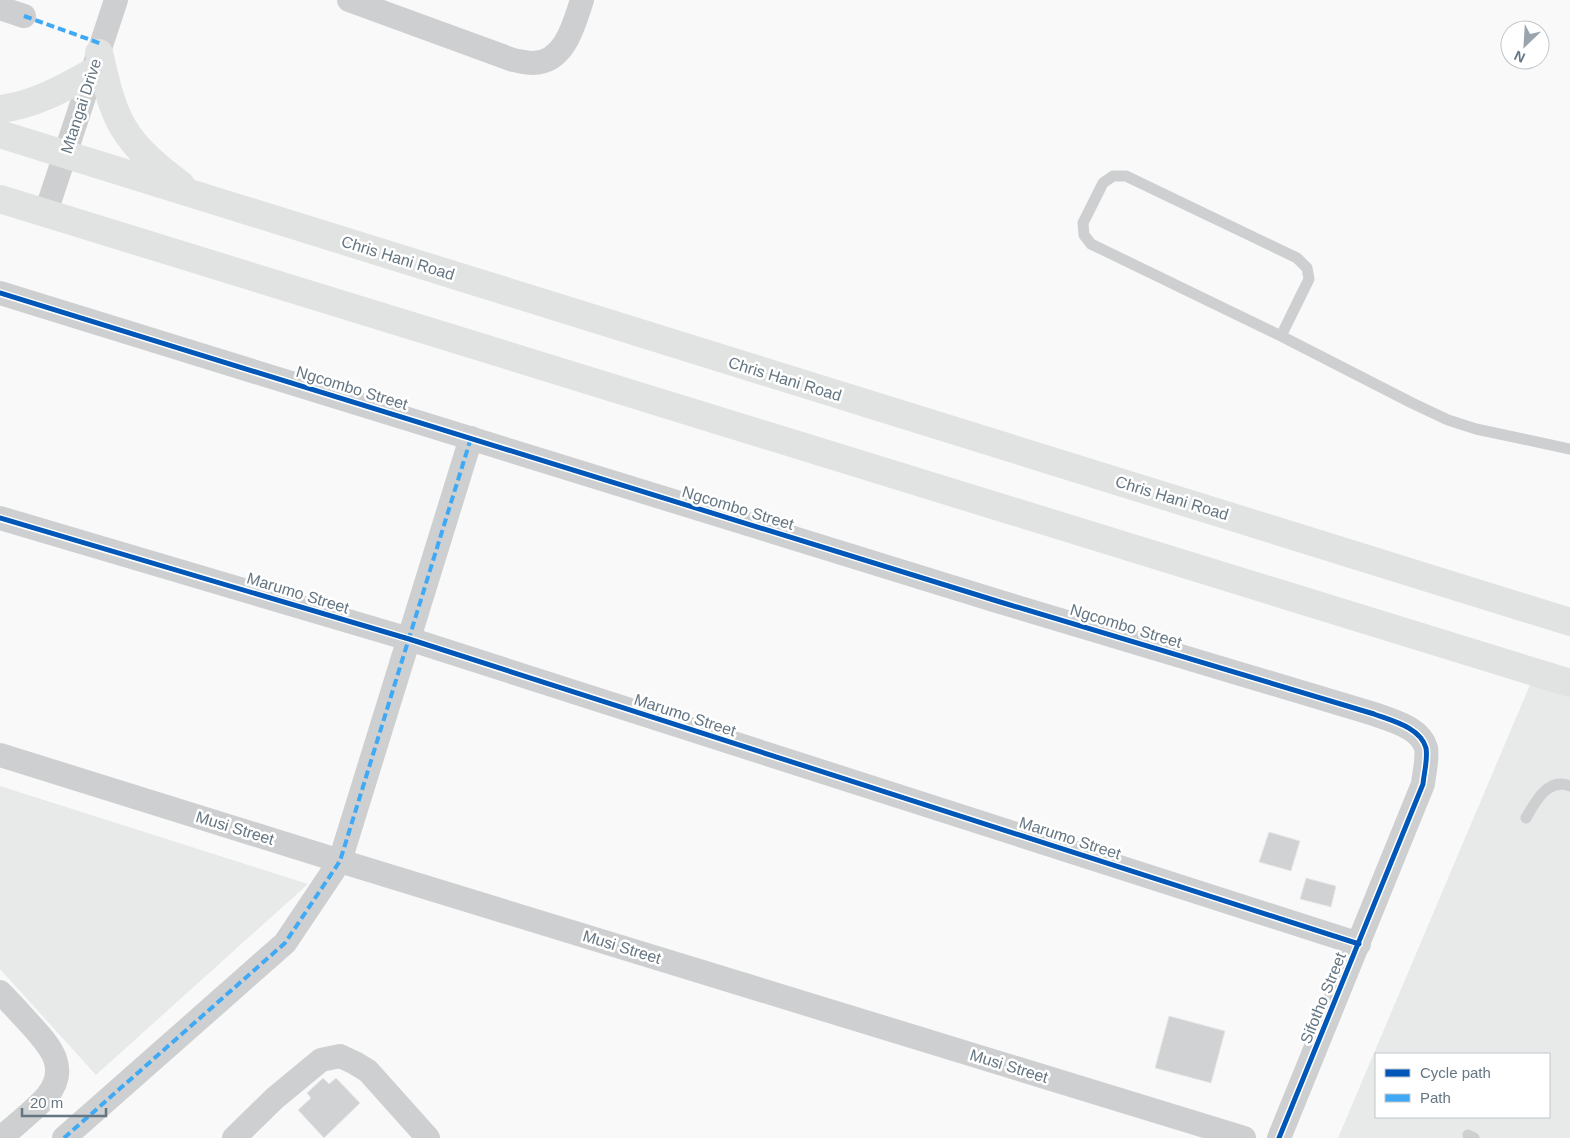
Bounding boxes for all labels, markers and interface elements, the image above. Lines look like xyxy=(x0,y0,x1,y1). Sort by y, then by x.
north arrow xyxy=(1500,20,1550,70)
text: N xyxy=(1512,47,1527,66)
street label: Mtangai Drive xyxy=(58,56,104,156)
street label: Chris Hani Road xyxy=(339,233,457,283)
street label: Chris Hani Road xyxy=(726,354,844,404)
street label: Ngcombo Street xyxy=(294,363,410,413)
street label: Chris Hani Road xyxy=(1113,473,1231,523)
street label: Ngcombo Street xyxy=(680,483,796,533)
street label: Marumo Street xyxy=(245,569,352,617)
street label: Ngcombo Street xyxy=(1068,601,1184,651)
street label: Marumo Street xyxy=(632,691,738,740)
street label: Musi Street xyxy=(194,808,277,848)
street label: Marumo Street xyxy=(1017,814,1123,863)
street label: Musi Street xyxy=(581,927,664,967)
street label: Sifotho Street xyxy=(1297,949,1349,1046)
street label: Musi Street xyxy=(968,1046,1051,1086)
legend xyxy=(1375,1053,1550,1118)
text: Cycle path xyxy=(1420,1064,1491,1081)
scale bar xyxy=(22,1086,106,1118)
text: Path xyxy=(1420,1089,1451,1106)
text: 20 m xyxy=(30,1094,63,1111)

